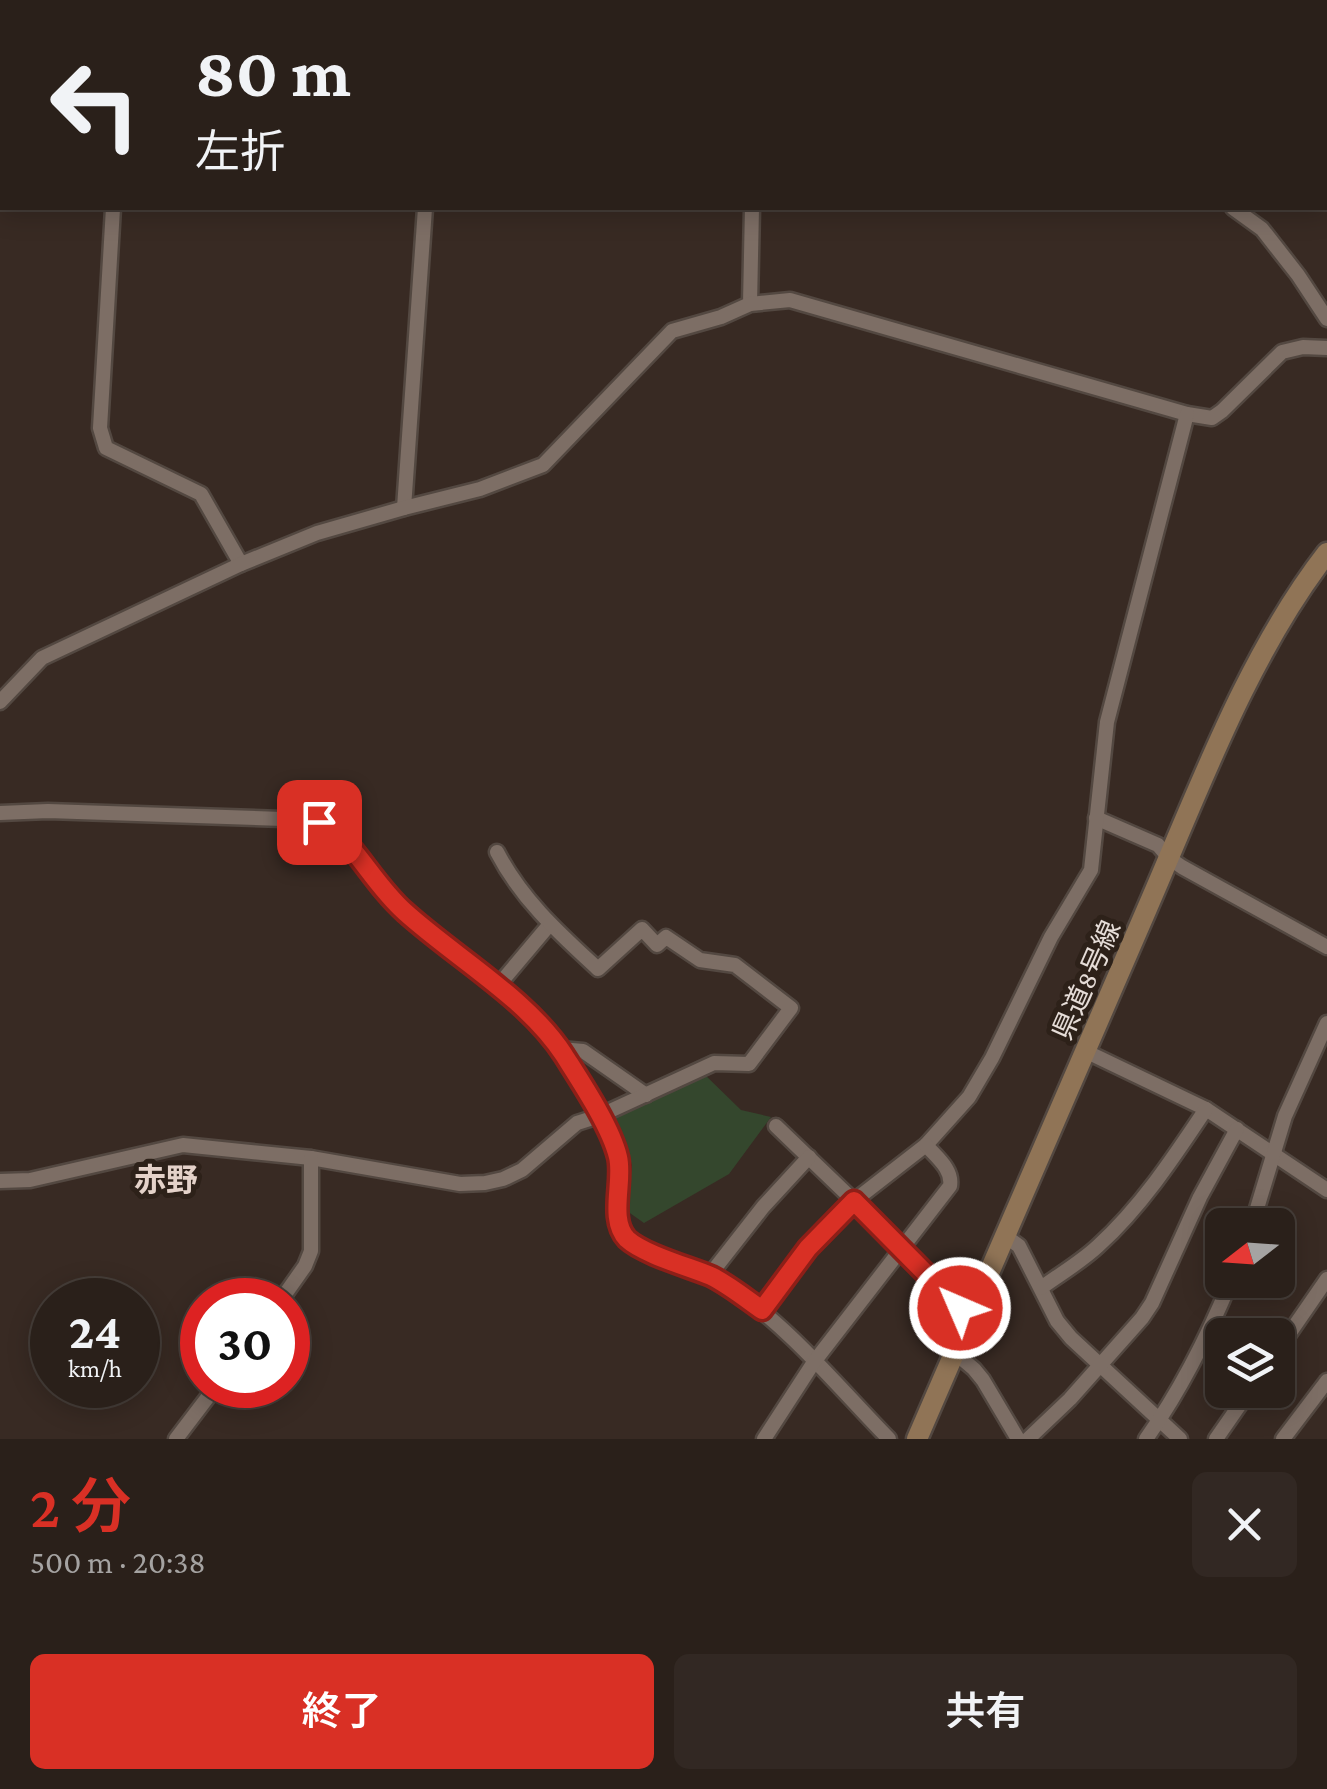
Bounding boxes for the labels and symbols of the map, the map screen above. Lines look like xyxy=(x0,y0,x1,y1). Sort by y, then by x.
pin xyxy=(277,780,362,865)
street label: 県道8号線 xyxy=(1046,916,1126,1045)
district label: 赤野 xyxy=(134,1162,198,1198)
north arrow xyxy=(1205,1208,1295,1298)
position arrow xyxy=(908,1256,1012,1360)
speed limit sign: 30 xyxy=(180,1278,310,1408)

